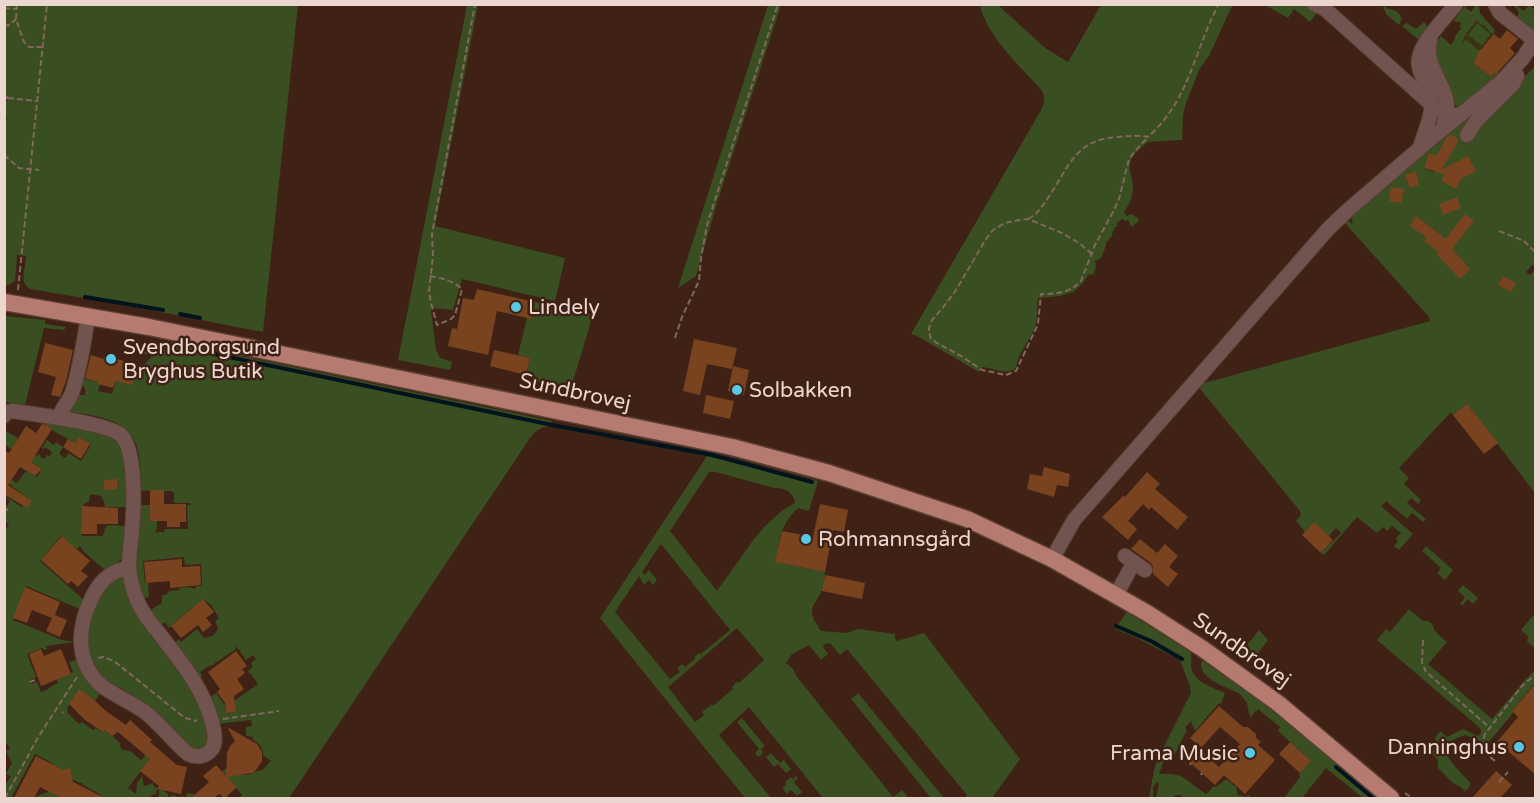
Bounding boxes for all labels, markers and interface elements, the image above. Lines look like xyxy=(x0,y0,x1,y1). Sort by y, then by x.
place label: Lindely xyxy=(528,295,600,320)
marker: Lindely xyxy=(509,300,523,314)
place label: Svendborgsund Bryghus Butik xyxy=(123,335,280,384)
marker: Svendborgsund Bryghus Butik xyxy=(104,352,118,366)
street label: Sundbrovej xyxy=(517,368,633,416)
place label: Solbakken xyxy=(749,378,852,403)
marker: Solbakken xyxy=(730,383,744,397)
place label: Rohmannsgård xyxy=(818,527,971,552)
marker: Rohmannsgård xyxy=(799,532,813,546)
street label: Sundbrovej xyxy=(1188,607,1296,693)
place label: Danninghus xyxy=(1387,735,1507,760)
marker: Danninghus xyxy=(1512,740,1526,754)
place label: Frama Music xyxy=(1110,741,1238,766)
marker: Frama Music xyxy=(1243,746,1257,760)

